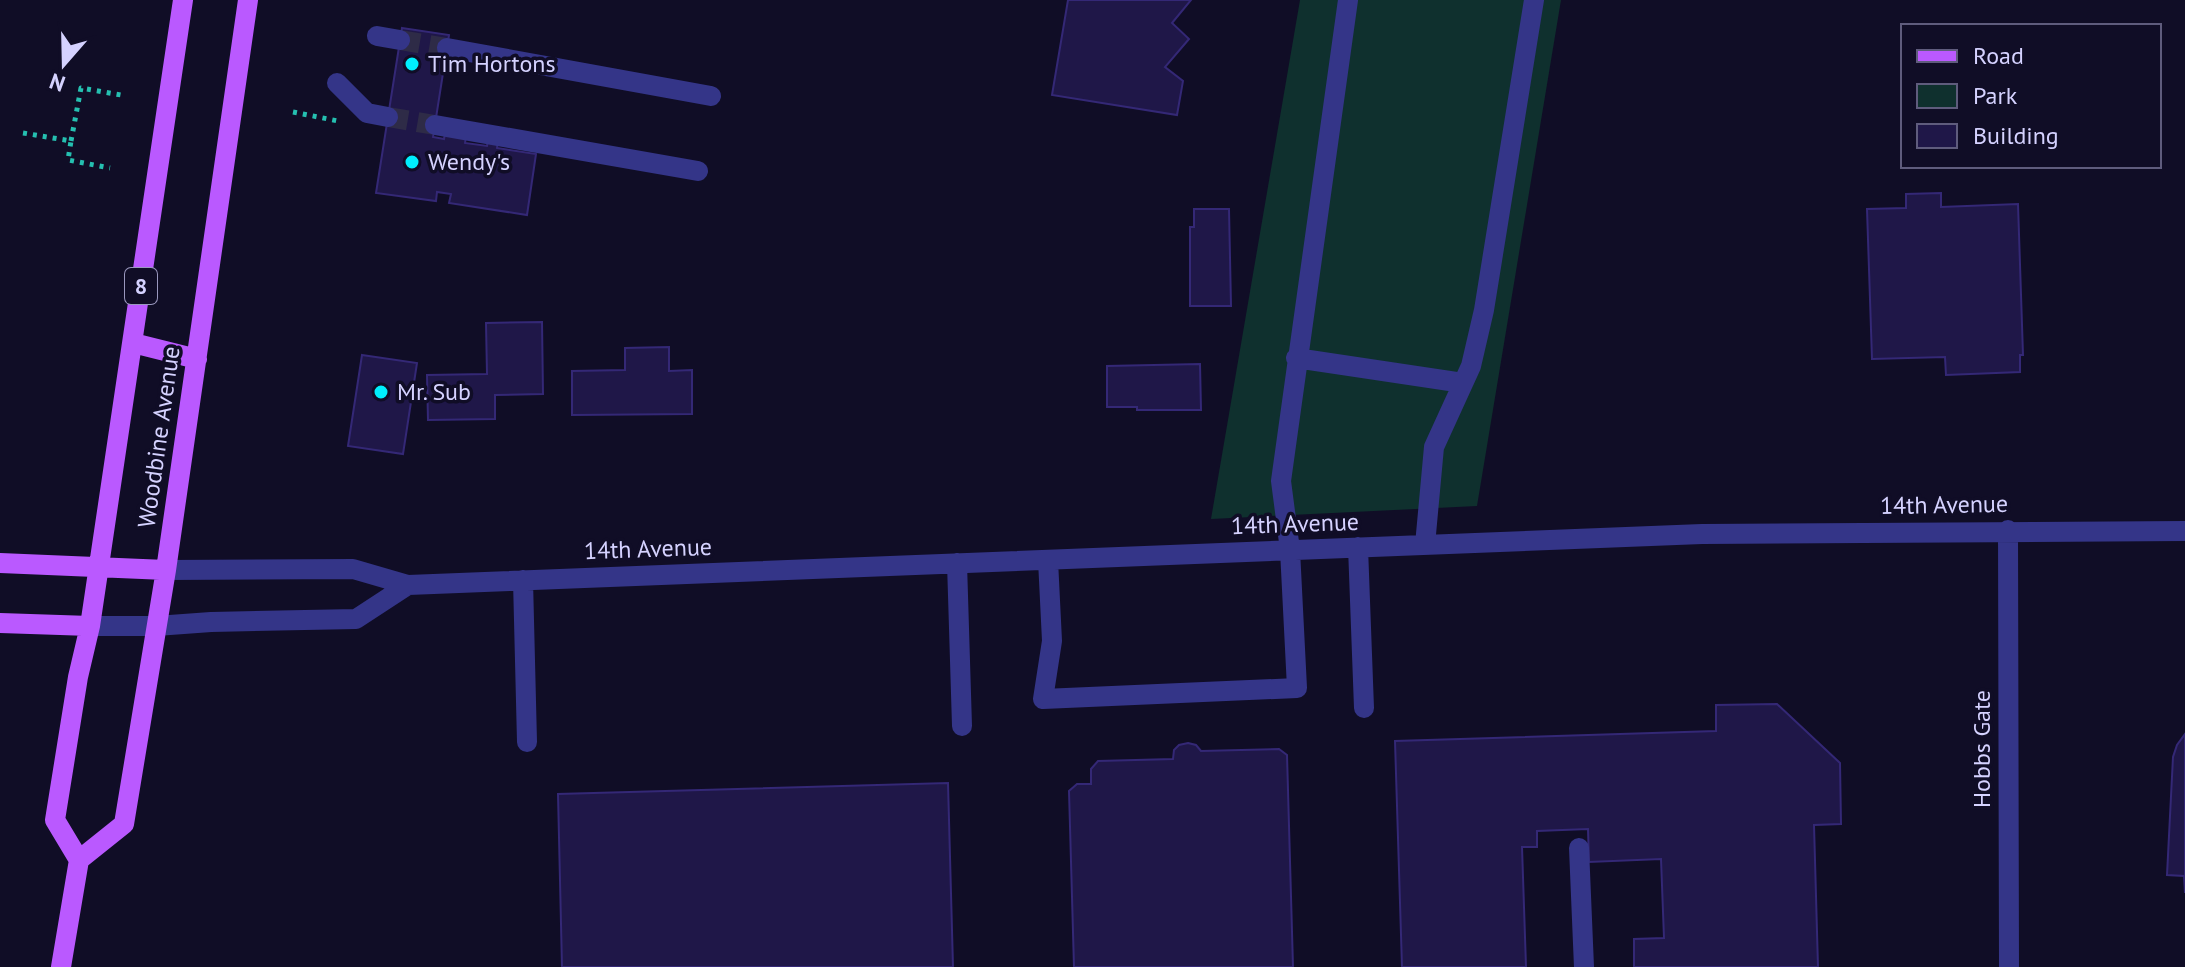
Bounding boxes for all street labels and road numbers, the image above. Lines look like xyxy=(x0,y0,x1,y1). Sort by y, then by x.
road number: 8 xyxy=(125,268,157,304)
street label: Woodbine Avenue xyxy=(130,344,187,530)
street label: 14th Avenue xyxy=(1880,488,2008,521)
street label: 14th Avenue xyxy=(1230,506,1359,541)
street label: 14th Avenue xyxy=(583,531,712,566)
street label: Hobbs Gate xyxy=(1966,690,1997,808)

